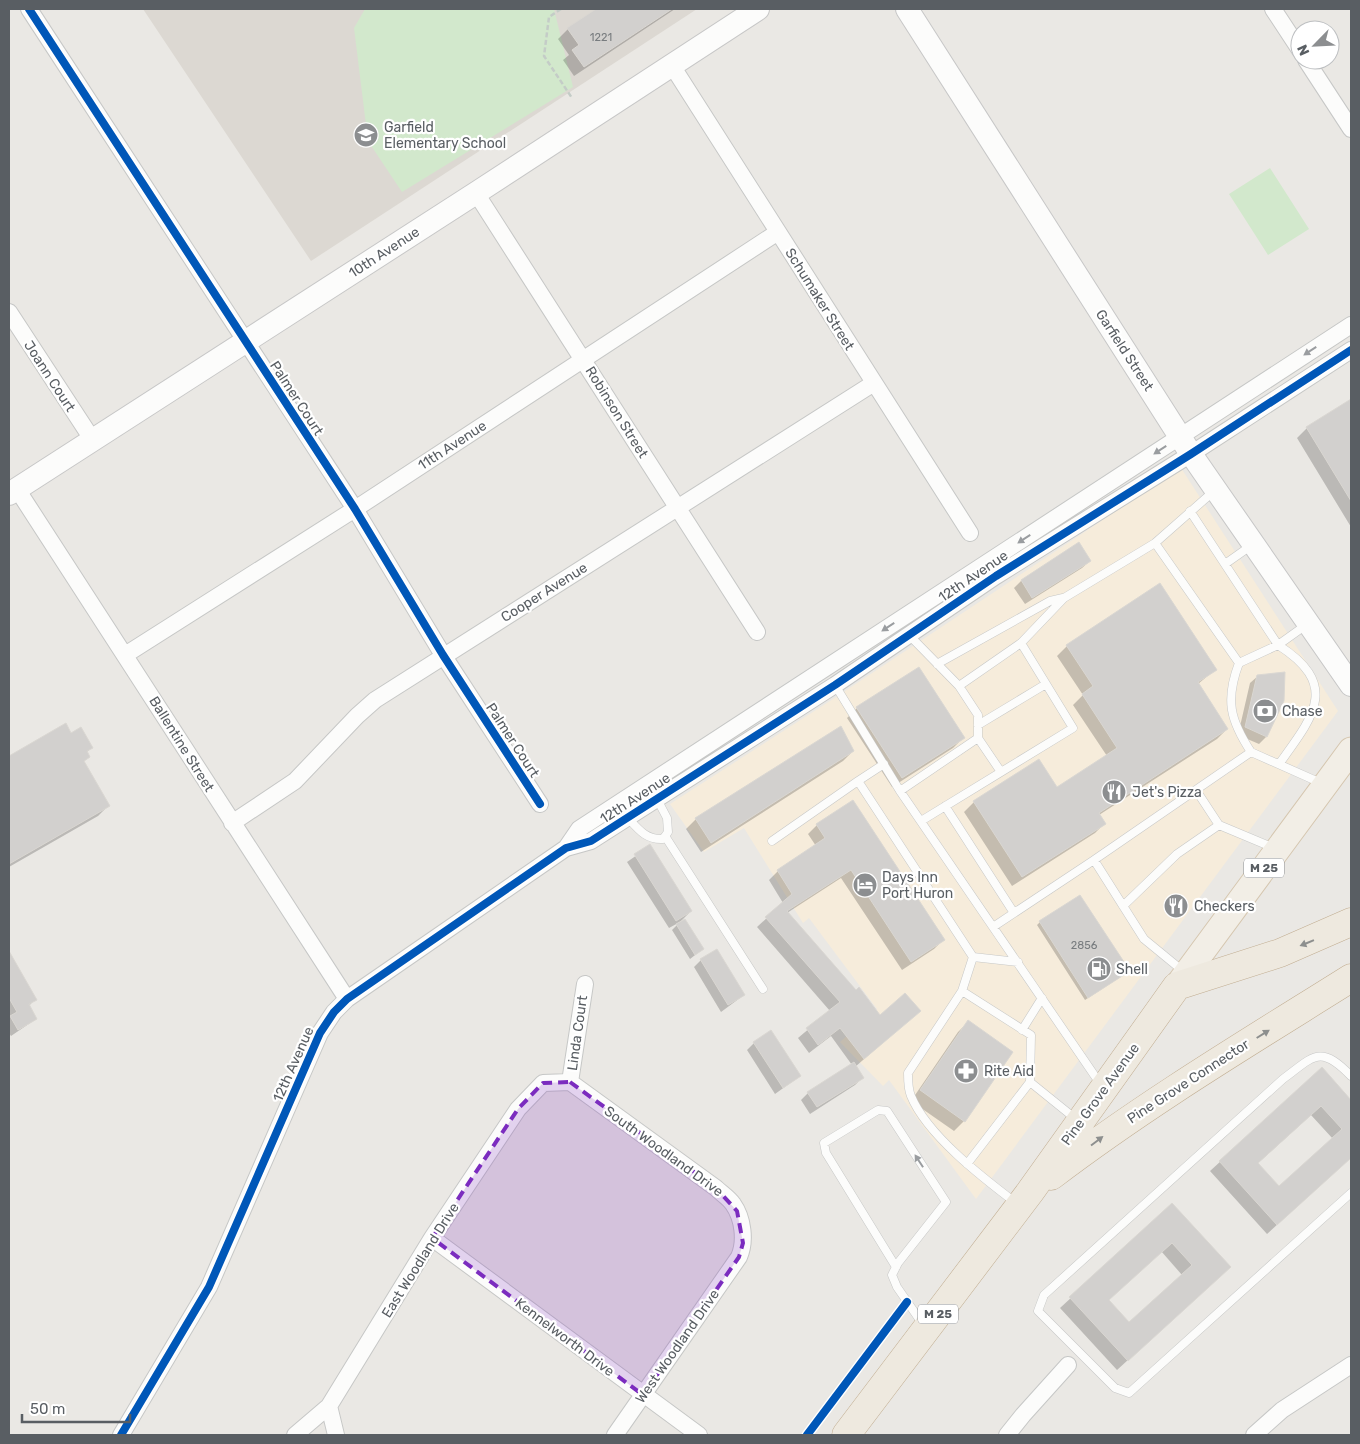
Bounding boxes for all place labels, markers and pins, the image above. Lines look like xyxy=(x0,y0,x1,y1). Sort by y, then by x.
place label: Garfield Elementary School xyxy=(384,119,506,152)
school or university icon: Garfield Elementary School xyxy=(353,122,379,148)
bank icon: Chase xyxy=(1252,698,1278,724)
place label: Chase xyxy=(1282,703,1323,720)
restaurant icon: Jet's Pizza xyxy=(1101,779,1127,805)
place label: Jet's Pizza xyxy=(1132,784,1202,801)
place label: Days Inn Port Huron xyxy=(882,869,953,902)
hotel icon: Days Inn Port Huron xyxy=(852,872,878,898)
restaurant icon: Checkers xyxy=(1163,893,1189,919)
place label: Checkers xyxy=(1194,898,1255,915)
fuel station icon: Shell xyxy=(1086,956,1112,982)
place label: Shell xyxy=(1116,961,1148,978)
pharmacy icon: Rite Aid xyxy=(953,1058,979,1084)
place label: Rite Aid xyxy=(984,1063,1034,1080)

